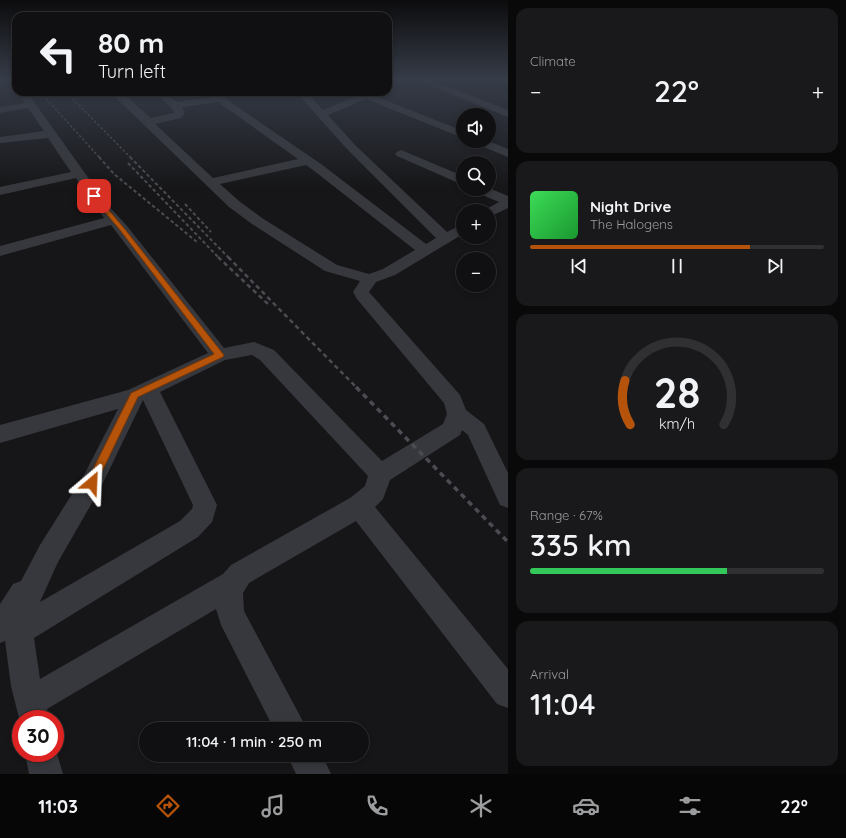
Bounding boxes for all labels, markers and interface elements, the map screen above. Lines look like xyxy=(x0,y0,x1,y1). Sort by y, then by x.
text: 80 m xyxy=(98,25,164,60)
icon: left xyxy=(32,28,84,80)
text: Climate xyxy=(530,53,576,69)
text: Turn left xyxy=(98,60,166,83)
text: 22° xyxy=(654,72,699,110)
text: − xyxy=(530,78,541,106)
text: + xyxy=(812,78,824,106)
map controls xyxy=(456,108,496,292)
button: sound xyxy=(456,108,496,148)
button: search xyxy=(456,156,496,196)
pin xyxy=(77,179,111,213)
icon: arrive xyxy=(83,185,105,207)
text: Night Drive xyxy=(590,197,671,216)
button: + xyxy=(456,204,496,244)
text: The Halogens xyxy=(590,216,673,232)
button: − xyxy=(456,252,496,292)
icon: previous xyxy=(568,255,590,277)
icon: pause xyxy=(666,255,688,277)
icon: next xyxy=(764,255,786,277)
text: 28 xyxy=(654,366,700,418)
text: km/h xyxy=(659,415,695,433)
position arrow xyxy=(71,462,113,504)
text: Range · 67% xyxy=(530,507,603,523)
text: 335 km xyxy=(530,526,632,564)
text: Arrival xyxy=(530,666,569,682)
text: 11:04 xyxy=(530,685,596,723)
speed limit sign: 30 xyxy=(12,710,64,762)
text: 11:04 · 1 min · 250 m xyxy=(186,732,322,751)
icon: directions xyxy=(154,792,182,820)
icon: music xyxy=(259,792,287,820)
icon: phone xyxy=(363,792,391,820)
icon: climate xyxy=(467,792,495,820)
icon: car xyxy=(572,792,600,820)
icon: filters xyxy=(676,792,704,820)
text: 11:03 xyxy=(38,795,78,818)
text: 22° xyxy=(780,795,808,818)

